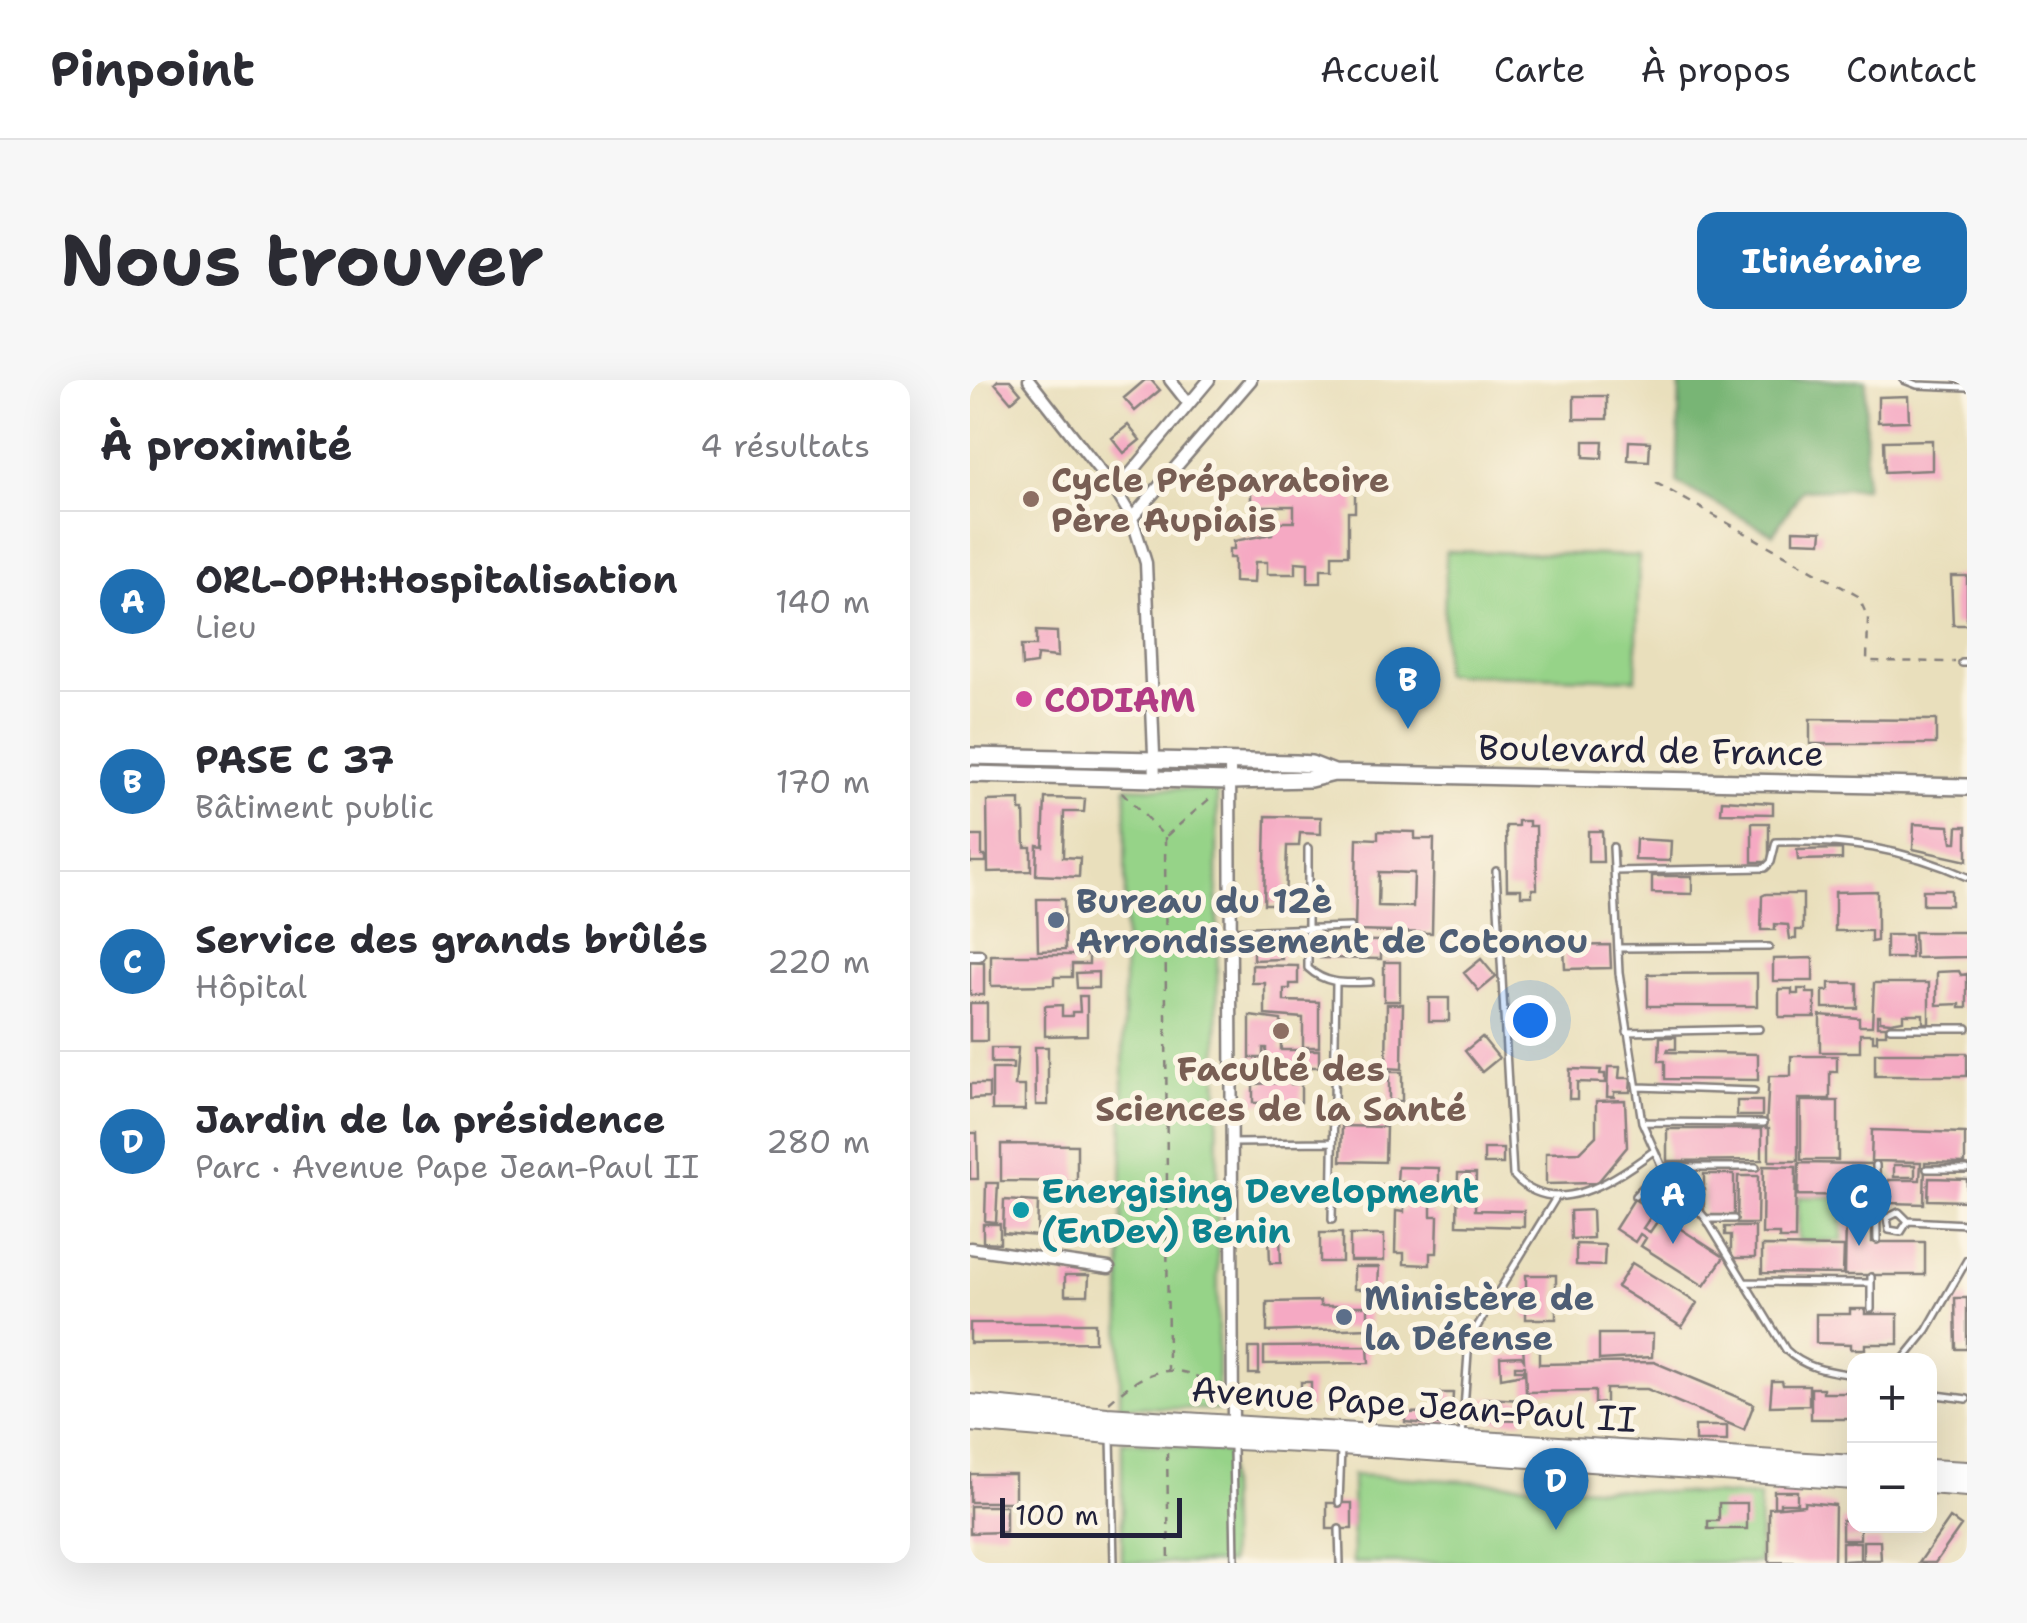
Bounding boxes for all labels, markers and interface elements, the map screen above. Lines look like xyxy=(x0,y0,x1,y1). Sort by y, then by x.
text: Pinpoint xyxy=(50,37,255,101)
text: Accueil xyxy=(1320,46,1439,93)
text: Carte xyxy=(1494,46,1586,93)
text: À propos xyxy=(1641,46,1791,93)
text: Contact xyxy=(1846,46,1977,93)
button: Itinéraire xyxy=(1697,212,1967,309)
text: Nous trouver xyxy=(60,214,544,307)
text: À proximité xyxy=(100,417,353,473)
text: 4 résultats xyxy=(700,424,870,467)
place label: Cycle Préparatoire Père Aupiais xyxy=(1051,456,1390,543)
marker: Cycle Préparatoire Père Aupiais xyxy=(1020,488,1042,510)
text: ORL-OPH:Hospitalisation xyxy=(195,554,678,605)
text: A xyxy=(120,580,145,623)
text: 140 m xyxy=(775,580,870,623)
text: Lieu xyxy=(195,605,256,648)
pin: B xyxy=(1376,646,1440,729)
place label: CODIAM xyxy=(1044,676,1196,723)
marker: CODIAM xyxy=(1013,688,1035,710)
street label: Boulevard de France xyxy=(1478,723,1824,777)
text: PASE C 37 xyxy=(195,734,394,785)
text: B xyxy=(123,760,142,803)
text: 170 m xyxy=(776,760,870,803)
text: Bâtiment public xyxy=(195,785,434,828)
place label: Bureau du 12è Arrondissement de Cotonou xyxy=(1076,877,1589,964)
marker: Bureau du 12è Arrondissement de Cotonou xyxy=(1045,909,1067,931)
text: Service des grands brûlés xyxy=(195,914,708,965)
text: C xyxy=(123,940,142,983)
text: 220 m xyxy=(767,940,870,983)
text: Hôpital xyxy=(195,965,307,1008)
your location xyxy=(1505,995,1556,1046)
marker: Faculté des Sciences de la Santé xyxy=(1270,1020,1292,1042)
place label: Faculté des Sciences de la Santé xyxy=(1095,1045,1467,1132)
text: Jardin de la présidence xyxy=(195,1094,666,1145)
text: D xyxy=(121,1120,144,1163)
text: 280 m xyxy=(766,1120,870,1163)
text: Parc · Avenue Pape Jean-Paul II xyxy=(195,1145,699,1188)
pin: A xyxy=(1640,1162,1706,1244)
pin: C xyxy=(1826,1164,1892,1246)
place label: Energising Development (EnDev) Benin xyxy=(1041,1167,1479,1254)
marker: Energising Development (EnDev) Benin xyxy=(1010,1199,1032,1221)
place label: Ministère de la Défense xyxy=(1364,1274,1595,1361)
marker: Ministère de la Défense xyxy=(1333,1306,1355,1328)
map controls xyxy=(1847,1353,1937,1533)
button: + xyxy=(1847,1353,1937,1443)
street label: Avenue Pape Jean-Paul II xyxy=(1190,1365,1638,1443)
button: − xyxy=(1847,1443,1937,1533)
pin: D xyxy=(1524,1448,1588,1530)
scale bar xyxy=(1000,1493,1182,1538)
text: 100 m xyxy=(1015,1496,1099,1534)

